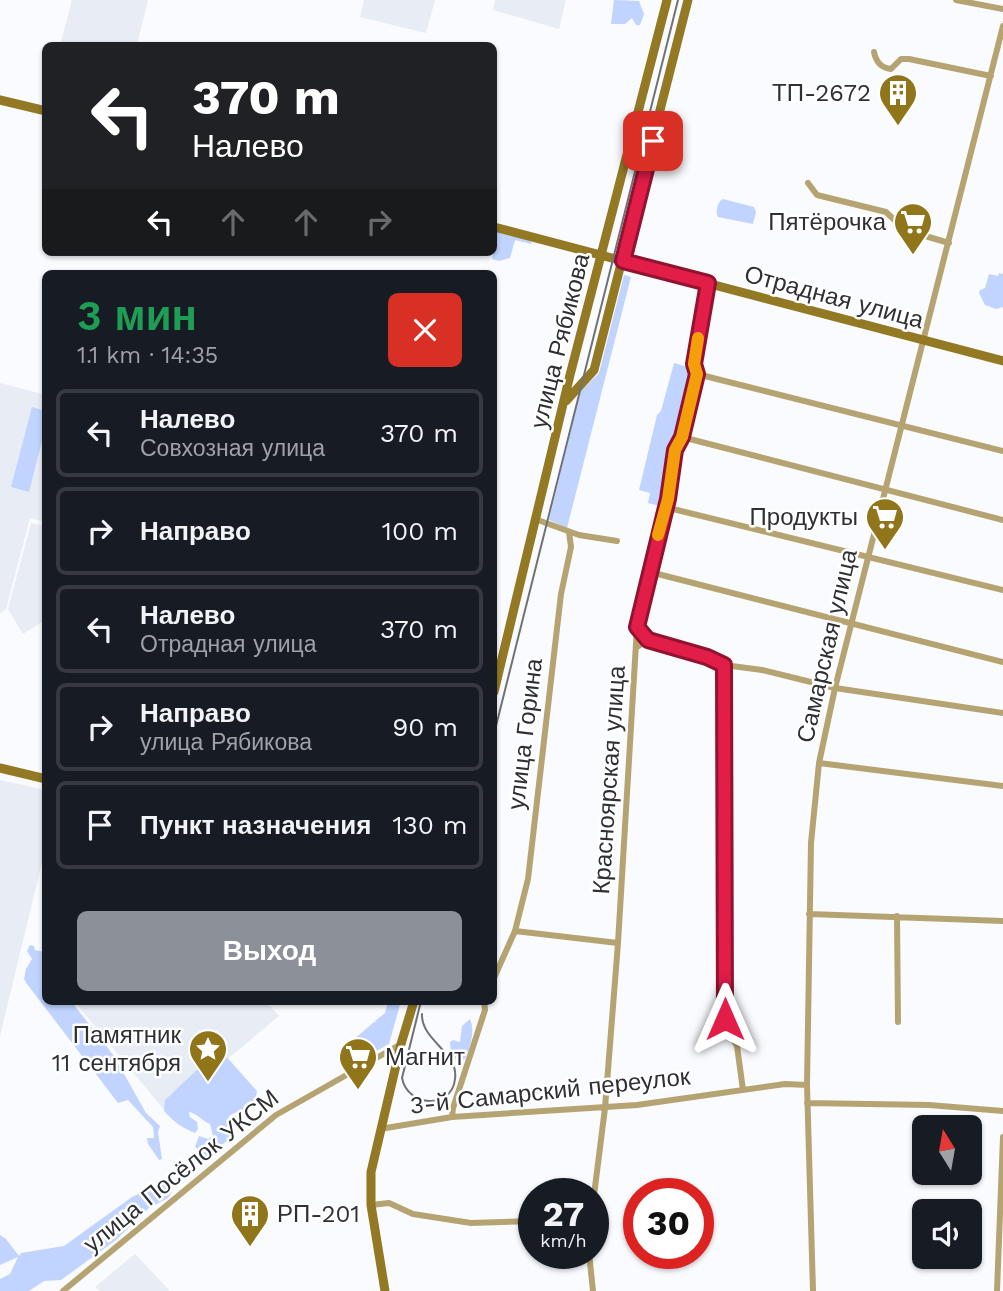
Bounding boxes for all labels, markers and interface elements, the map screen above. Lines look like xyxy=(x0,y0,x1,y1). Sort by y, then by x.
text: 370 m xyxy=(192,68,340,126)
icon: left xyxy=(77,70,168,161)
building icon: ТП-2672 xyxy=(877,72,919,127)
place label: ТП-2672 xyxy=(772,79,871,107)
pin xyxy=(623,111,683,171)
icon: arrive xyxy=(634,122,672,160)
text: Налево xyxy=(192,127,304,165)
supermarket icon: Пятёрочка xyxy=(892,201,934,256)
icon: left xyxy=(141,203,179,241)
icon: ahead xyxy=(214,203,252,241)
icon: ahead xyxy=(287,203,325,241)
icon: right xyxy=(360,203,398,241)
place label: Пятёрочка xyxy=(768,208,887,236)
street label: улица Рябикова xyxy=(525,250,595,431)
street label: Отрадная улица xyxy=(741,260,927,335)
text: 3 мин xyxy=(77,291,197,340)
button: close xyxy=(388,293,462,367)
text: 1.1 km · 14:35 xyxy=(77,342,218,369)
text: Налево xyxy=(140,404,235,434)
icon: left xyxy=(81,414,119,452)
text: 370 m xyxy=(380,418,458,448)
text: Совхозная улица xyxy=(140,435,325,462)
supermarket icon: Продукты xyxy=(864,496,906,551)
place label: Продукты xyxy=(750,503,858,531)
icon: right xyxy=(81,512,119,550)
text: Направо xyxy=(140,516,251,546)
text: 100 m xyxy=(382,516,458,546)
street label: Самарская улица xyxy=(791,546,863,745)
text: Налево xyxy=(140,600,235,630)
icon: left xyxy=(81,610,119,648)
text: 370 m xyxy=(380,614,458,644)
text: Отрадная улица xyxy=(140,631,316,658)
street label: улица Горина xyxy=(502,656,548,811)
street label: Красноярская улица xyxy=(587,664,631,895)
text: Направо xyxy=(140,698,251,728)
icon: right xyxy=(81,708,119,746)
text: 90 m xyxy=(392,712,458,742)
text: улица Рябикова xyxy=(140,729,312,756)
icon: arrive xyxy=(81,806,119,844)
text: Пункт назначения xyxy=(140,810,371,840)
text: 130 m xyxy=(392,810,468,840)
button: Выход xyxy=(77,911,462,991)
position arrow xyxy=(688,982,762,1056)
place label: Памятник 11 сентября xyxy=(52,1021,181,1077)
place icon: Памятник 11 сентября xyxy=(187,1028,229,1083)
supermarket icon: Магнит xyxy=(337,1036,379,1091)
place label: Магнит xyxy=(385,1043,465,1071)
street label: 3-й Самарский переулок xyxy=(408,1062,692,1120)
street label: улица Посёлок УКСМ xyxy=(78,1084,284,1258)
north arrow xyxy=(912,1115,982,1185)
map controls xyxy=(912,1115,982,1269)
speed limit sign: 30 xyxy=(623,1178,714,1269)
building icon: РП-201 xyxy=(229,1193,271,1248)
text: 27 xyxy=(543,1193,584,1235)
button: sound xyxy=(912,1199,982,1269)
place label: РП-201 xyxy=(277,1200,360,1228)
text: km/h xyxy=(540,1230,587,1251)

